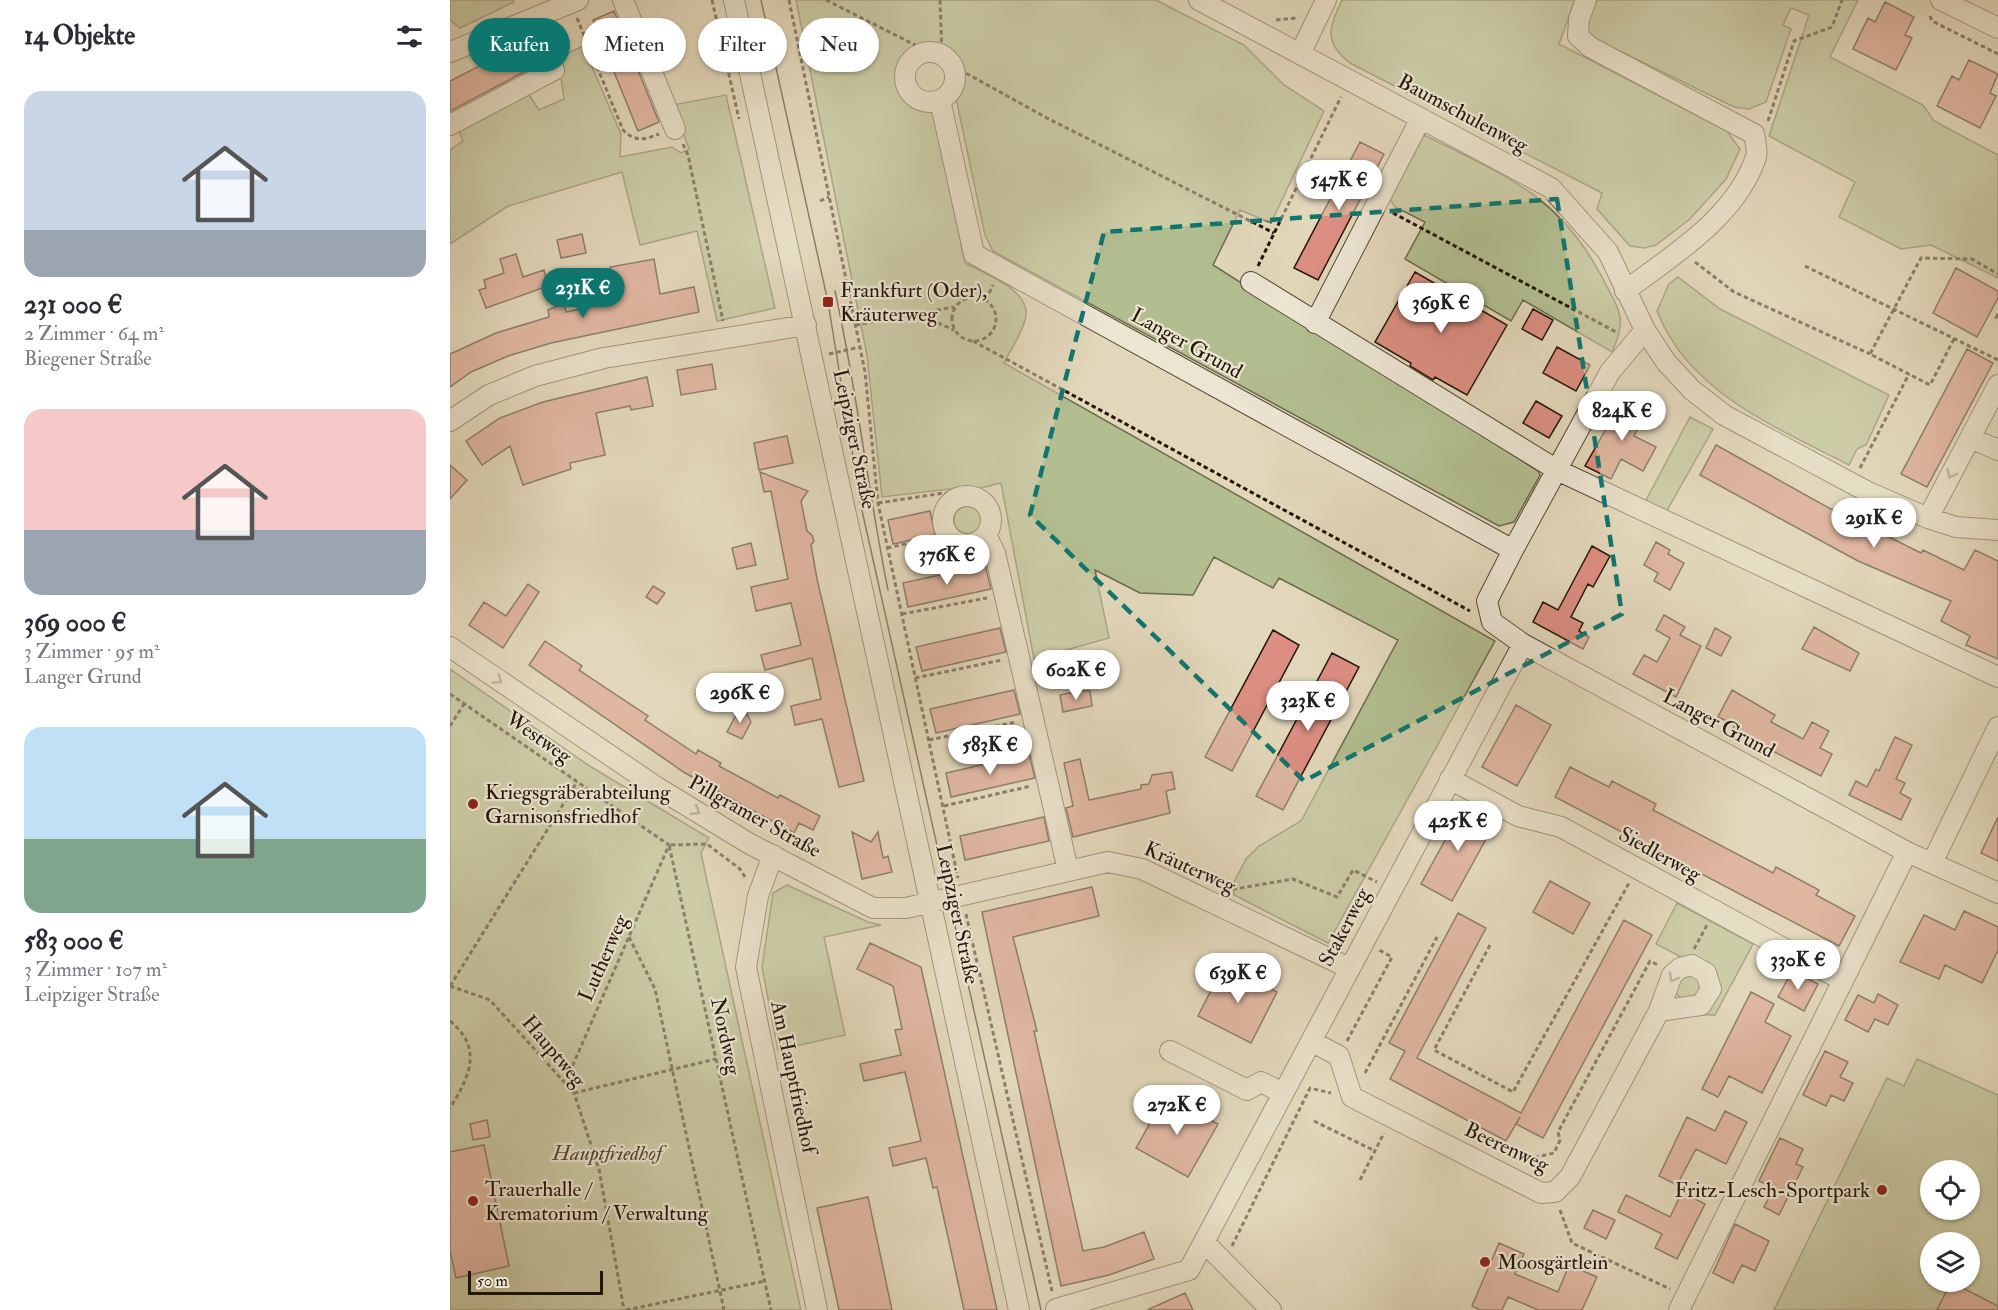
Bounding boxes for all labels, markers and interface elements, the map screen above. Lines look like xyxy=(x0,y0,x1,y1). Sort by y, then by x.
chip: Kaufen xyxy=(468,18,570,72)
chip: Mieten xyxy=(582,18,686,72)
chip: Filter xyxy=(698,18,787,72)
chip: Neu xyxy=(799,18,879,72)
text: 14 Objekte xyxy=(24,20,135,52)
icon: filters xyxy=(393,20,426,53)
street label: Baumschulenweg xyxy=(1393,68,1533,159)
icon: home xyxy=(171,130,279,238)
pin: 547K € xyxy=(1290,160,1388,211)
text: 547K € xyxy=(1310,167,1368,192)
pin: 231K € xyxy=(534,268,632,319)
text: 231K € xyxy=(556,275,610,300)
place label: Frankfurt (Oder), Kräuterweg xyxy=(840,277,987,328)
pin: 369K € xyxy=(1392,283,1490,334)
text: 231 000 € xyxy=(24,289,123,321)
text: 369K € xyxy=(1412,290,1470,315)
marker: Frankfurt (Oder), Kräuterweg xyxy=(821,295,835,309)
street label: Langer Grund xyxy=(1126,302,1248,385)
text: 2 Zimmer · 64 m² xyxy=(24,321,164,346)
text: Biegener Straße xyxy=(24,346,152,371)
street label: Leipziger Straße xyxy=(827,367,883,512)
pin: 824K € xyxy=(1573,391,1671,442)
text: 824K € xyxy=(1592,398,1652,423)
icon: home xyxy=(171,448,279,556)
one-way arrow xyxy=(1947,468,1958,478)
pin: 291K € xyxy=(1825,498,1923,549)
text: 291K € xyxy=(1845,505,1903,530)
pin: 376K € xyxy=(898,535,996,586)
text: 376K € xyxy=(919,542,975,567)
text: 369 000 € xyxy=(24,607,127,639)
text: 3 Zimmer · 95 m² xyxy=(24,639,160,664)
pin: 602K € xyxy=(1027,650,1125,701)
text: 602K € xyxy=(1046,657,1106,682)
text: Langer Grund xyxy=(24,664,142,689)
one-way arrow xyxy=(491,673,502,684)
pin: 296K € xyxy=(691,673,789,724)
text: 296K € xyxy=(710,680,770,705)
pin: 323K € xyxy=(1259,681,1357,732)
street label: Langer Grund xyxy=(1658,683,1780,765)
text: 323K € xyxy=(1280,688,1336,713)
street label: Westweg xyxy=(500,705,577,770)
pin: 583K € xyxy=(941,725,1039,776)
text: 583K € xyxy=(962,732,1018,757)
icon: home xyxy=(171,766,279,874)
street label: Pillgramer Straße xyxy=(684,769,826,864)
place label: Kriegsgräberabteilung Garnisonsfriedhof xyxy=(485,779,671,830)
marker: Kriegsgräberabteilung Garnisonsfriedhof xyxy=(466,797,480,811)
pin: 425K € xyxy=(1409,801,1507,852)
one-way arrow xyxy=(690,803,700,815)
text: 425K € xyxy=(1428,808,1488,833)
street label: Siedlerweg xyxy=(1614,821,1706,888)
street label: Kräuterweg xyxy=(1140,835,1240,900)
street label: Leipziger Straße xyxy=(930,842,986,987)
street label: Stakerweg xyxy=(1312,883,1377,971)
street label: Lutherweg xyxy=(572,910,635,1006)
text: 583 000 € xyxy=(24,925,124,957)
pin: 330K € xyxy=(1749,940,1847,991)
text: 330K € xyxy=(1770,947,1826,972)
pin: 639K € xyxy=(1189,953,1287,1004)
text: 3 Zimmer · 107 m² xyxy=(24,957,167,982)
text: 639K € xyxy=(1209,960,1267,985)
one-way arrow xyxy=(1669,972,1680,982)
text: Leipziger Straße xyxy=(24,982,160,1007)
street label: Nordweg xyxy=(704,995,747,1078)
street label: Am Hauptfriedhof xyxy=(764,997,824,1159)
street label: Hauptweg xyxy=(516,1010,592,1093)
pin: 272K € xyxy=(1128,1085,1226,1136)
text: 272K € xyxy=(1147,1092,1207,1117)
street label: Beerenweg xyxy=(1460,1116,1554,1179)
park label: Hauptfriedhof xyxy=(551,1140,667,1167)
map controls xyxy=(1920,1160,1980,1292)
button: locate xyxy=(1920,1160,1980,1220)
place label: Trauerhalle / Krematorium / Verwaltung xyxy=(485,1176,709,1227)
place label: Fritz-Lesch-Sportpark xyxy=(1675,1177,1870,1204)
marker: Fritz-Lesch-Sportpark xyxy=(1875,1183,1889,1197)
marker: Trauerhalle / Krematorium / Verwaltung xyxy=(466,1194,480,1208)
button: layers xyxy=(1920,1232,1980,1292)
place label: Moosgärtlein xyxy=(1497,1249,1609,1276)
marker: Moosgärtlein xyxy=(1478,1255,1492,1269)
scale bar xyxy=(468,1268,603,1296)
text: 50 m xyxy=(477,1271,508,1291)

